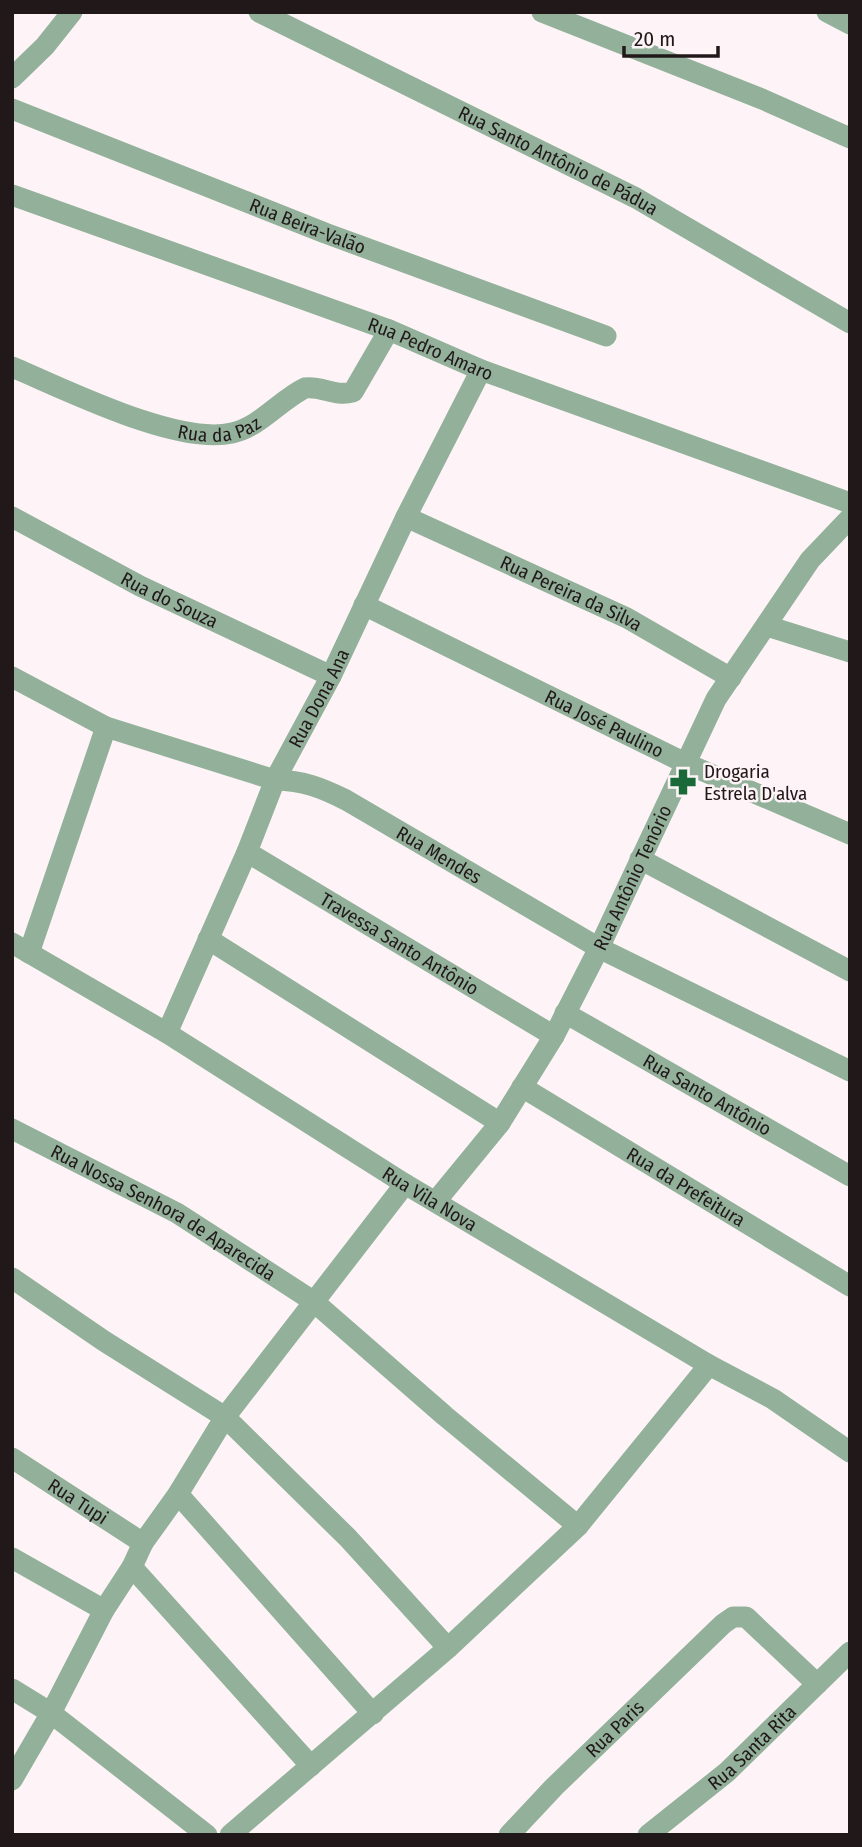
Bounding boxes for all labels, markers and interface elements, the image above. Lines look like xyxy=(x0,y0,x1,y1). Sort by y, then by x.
scale bar xyxy=(624,14,718,58)
text: 20 m xyxy=(634,26,675,52)
street label: Rua Santo Antônio de Pádua xyxy=(454,101,662,220)
street label: Rua Beira-Valão xyxy=(246,193,369,259)
street label: Rua Pedro Amaro xyxy=(365,312,496,385)
street label: Rua da Paz xyxy=(176,411,265,447)
street label: Rua Pereira da Silva xyxy=(497,551,646,636)
street label: Rua do Souza xyxy=(117,567,222,633)
street label: Rua Dona Ana xyxy=(284,645,354,752)
street label: Rua José Paulino xyxy=(541,685,667,763)
place label: Drogaria Estrela D'alva xyxy=(704,760,807,805)
pharmacy icon: Drogaria Estrela D'alva xyxy=(668,767,698,797)
street label: Rua Antônio Tenório xyxy=(589,801,677,954)
street label: Rua Mendes xyxy=(392,821,486,889)
street label: Travessa Santo Antônio xyxy=(316,888,483,1000)
street label: Rua Santo Antônio xyxy=(639,1049,775,1141)
street label: Rua Nossa Senhora de Aparecida xyxy=(47,1140,280,1286)
street label: Rua da Prefeitura xyxy=(622,1142,749,1232)
street label: Rua Vila Nova xyxy=(378,1162,481,1236)
street label: Rua Tupi xyxy=(44,1474,112,1529)
street label: Rua Paris xyxy=(581,1696,649,1762)
street label: Rua Santa Rita xyxy=(703,1700,801,1795)

